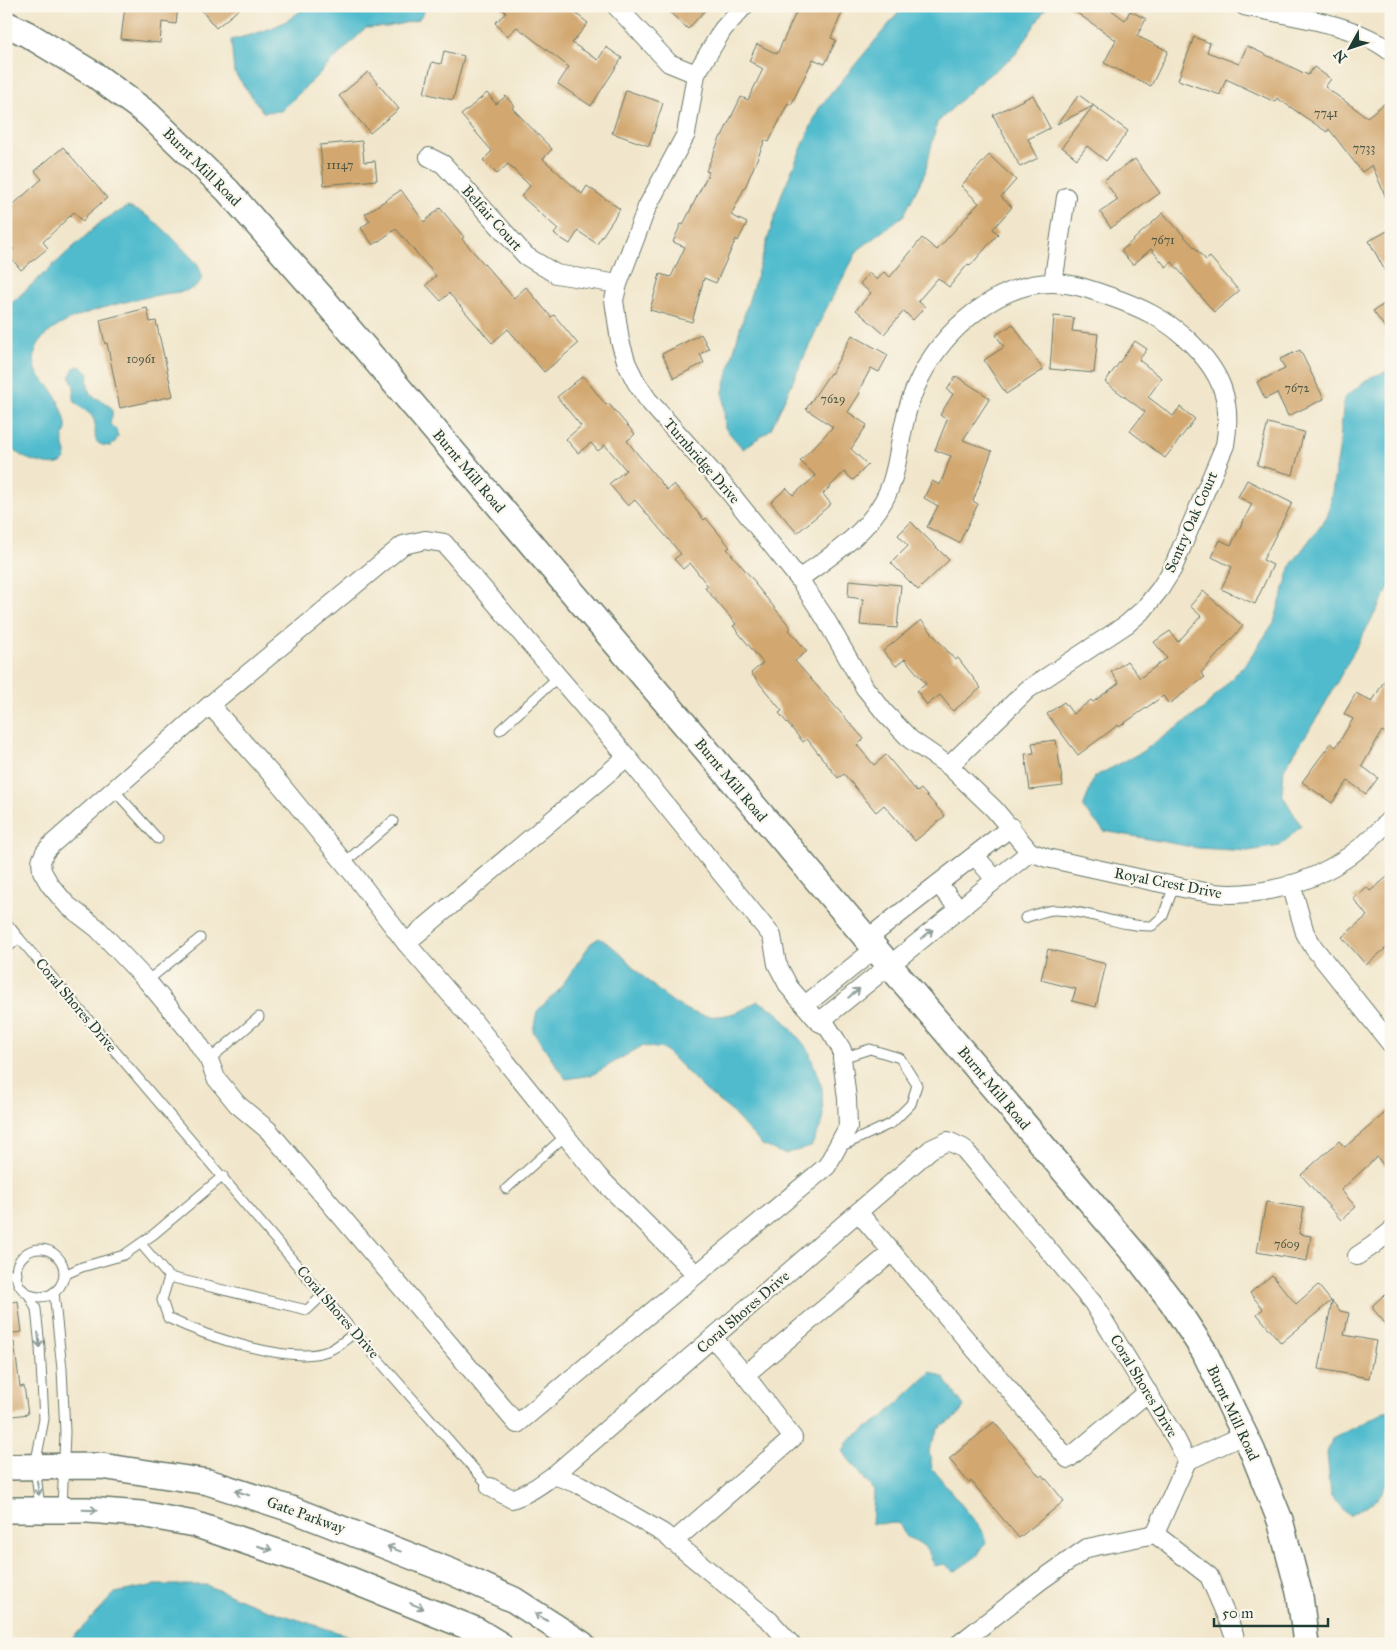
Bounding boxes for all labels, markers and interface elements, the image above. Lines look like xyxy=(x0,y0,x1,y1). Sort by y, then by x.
north arrow xyxy=(1324,22,1374,72)
text: N xyxy=(1330,46,1351,66)
house number: 7741 xyxy=(1314,106,1338,120)
street label: Burnt Mill Road xyxy=(159,124,245,210)
house number: 7733 xyxy=(1353,141,1375,155)
house number: 11147 xyxy=(327,158,353,172)
street label: Belfair Court xyxy=(458,182,526,255)
house number: 7671 xyxy=(1151,233,1175,247)
house number: 10961 xyxy=(127,352,156,366)
house number: 7672 xyxy=(1285,381,1309,395)
house number: 7629 xyxy=(821,392,845,406)
street label: Turnbridge Drive xyxy=(660,415,744,507)
street label: Burnt Mill Road xyxy=(429,426,509,517)
street label: Sentry Oak Court xyxy=(1161,468,1222,575)
street label: Burnt Mill Road xyxy=(691,735,771,826)
street label: Royal Crest Drive xyxy=(1113,864,1223,902)
one-way arrow xyxy=(921,929,934,940)
street label: Coral Shores Drive xyxy=(32,954,120,1056)
one-way arrow xyxy=(847,988,860,999)
street label: Burnt Mill Road xyxy=(954,1043,1034,1134)
house number: 7609 xyxy=(1274,1237,1300,1251)
street label: Coral Shores Drive xyxy=(293,1262,383,1362)
street label: Coral Shores Drive xyxy=(693,1267,793,1357)
one-way arrow xyxy=(34,1331,44,1347)
street label: Coral Shores Drive xyxy=(1106,1331,1182,1441)
street label: Burnt Mill Road xyxy=(1203,1363,1263,1464)
one-way arrow xyxy=(33,1480,43,1496)
one-way arrow xyxy=(234,1488,250,1497)
street label: Gate Parkway xyxy=(264,1492,349,1538)
one-way arrow xyxy=(82,1506,98,1515)
one-way arrow xyxy=(387,1543,402,1553)
one-way arrow xyxy=(257,1544,272,1553)
scale bar xyxy=(1214,1595,1328,1627)
one-way arrow xyxy=(409,1602,424,1611)
text: 50 m xyxy=(1222,1604,1254,1622)
one-way arrow xyxy=(535,1612,549,1622)

